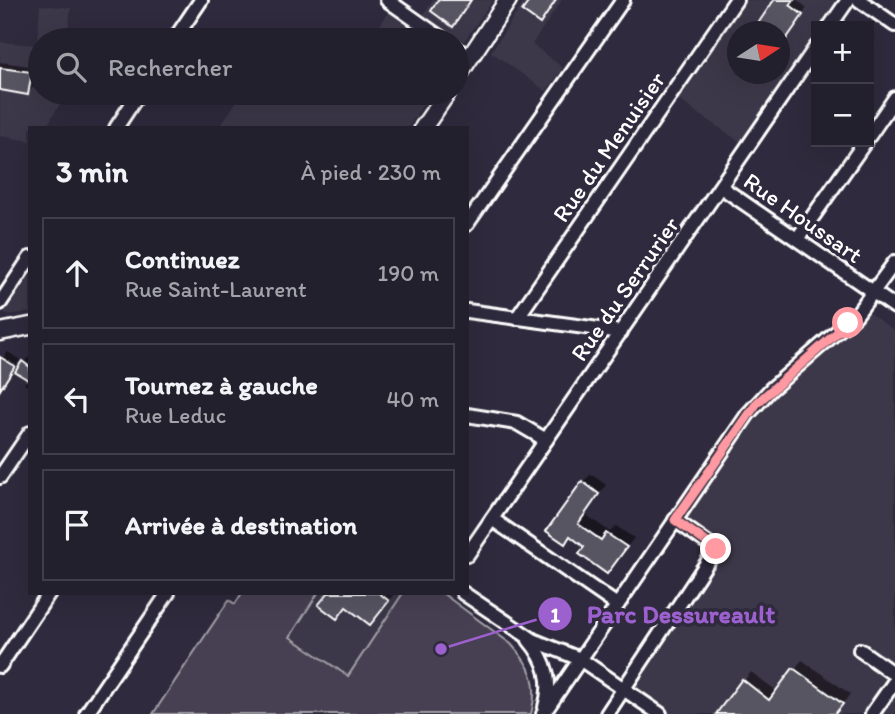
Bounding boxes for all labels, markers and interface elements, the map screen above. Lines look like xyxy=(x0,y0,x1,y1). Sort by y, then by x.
north arrow xyxy=(727,21,790,84)
map controls xyxy=(811,21,874,147)
button: + xyxy=(811,21,874,84)
search box xyxy=(28,28,469,105)
icon: search xyxy=(52,48,90,86)
text: Rechercher xyxy=(108,51,232,83)
street label: Rue du Menuisier xyxy=(546,66,671,227)
button: − xyxy=(811,84,874,147)
text: 3 min xyxy=(56,153,128,190)
text: À pied · 230 m xyxy=(301,158,441,186)
street label: Rue Houssart xyxy=(738,166,868,269)
street label: Rue du Serrurier xyxy=(564,211,685,366)
text: Continuez xyxy=(125,243,240,275)
icon: ahead xyxy=(58,254,96,292)
text: 190 m xyxy=(378,259,439,287)
text: Rue Saint-Laurent xyxy=(125,275,307,303)
route start xyxy=(832,307,863,338)
text: Tournez à gauche xyxy=(125,369,318,401)
icon: left xyxy=(58,380,96,418)
text: 40 m xyxy=(386,385,439,413)
text: Rue Leduc xyxy=(125,401,226,429)
icon: arrive xyxy=(58,506,96,544)
text: Arrivée à destination xyxy=(125,509,357,541)
route end xyxy=(700,533,731,564)
callout: Parc Dessureault xyxy=(537,591,791,638)
text: Parc Dessureault xyxy=(587,598,776,630)
text: 1 xyxy=(550,602,560,627)

